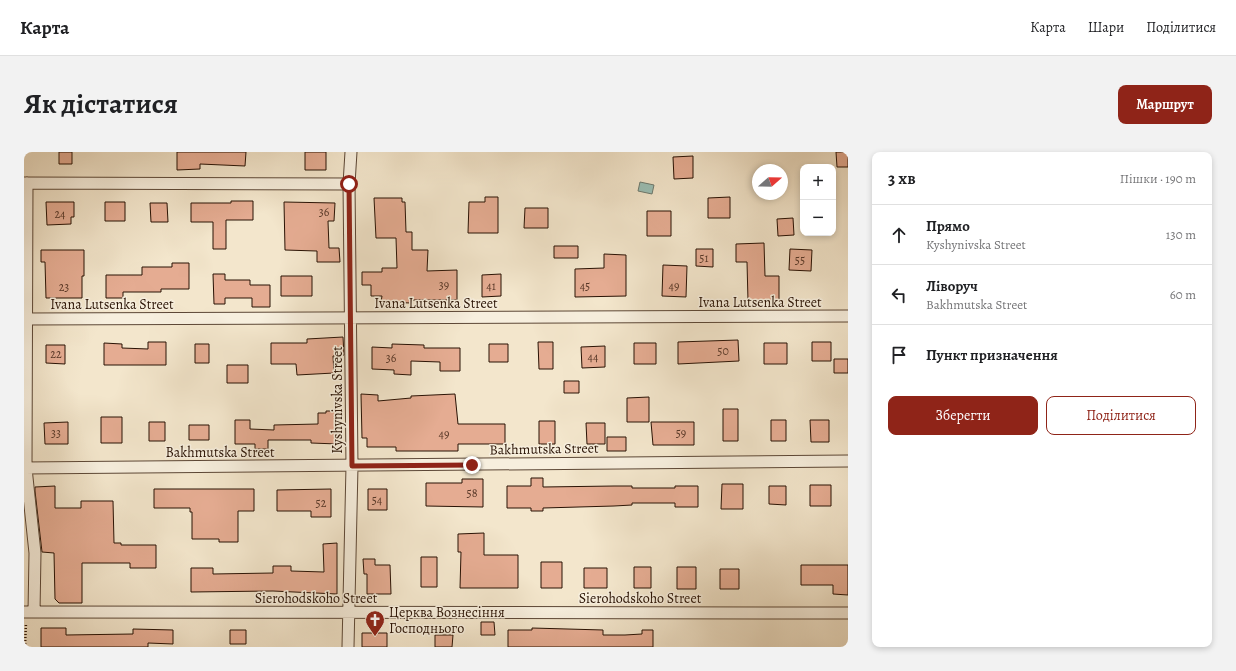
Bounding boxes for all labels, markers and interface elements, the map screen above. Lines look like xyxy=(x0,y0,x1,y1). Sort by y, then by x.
text: Карта xyxy=(20,15,69,41)
text: Карта xyxy=(1030,18,1066,37)
text: Шари xyxy=(1088,18,1124,37)
text: Поділитися xyxy=(1146,18,1216,37)
text: Як дістатися xyxy=(24,85,178,123)
button: Маршрут xyxy=(1118,85,1212,124)
north arrow xyxy=(752,164,788,200)
map controls xyxy=(800,164,836,236)
button: + xyxy=(800,164,836,200)
text: 3 хв xyxy=(888,167,916,190)
text: Пішки · 190 m xyxy=(1120,170,1196,187)
route start xyxy=(340,175,358,193)
button: − xyxy=(800,200,836,236)
house number: 36 xyxy=(319,204,330,220)
house number: 24 xyxy=(54,206,66,222)
text: Прямо xyxy=(926,216,970,236)
icon: ahead xyxy=(888,224,910,246)
text: 130 m xyxy=(1166,226,1196,243)
text: Kyshynivska Street xyxy=(926,236,1026,253)
house number: 51 xyxy=(699,250,709,266)
house number: 55 xyxy=(795,252,805,268)
text: Ліворуч xyxy=(926,276,978,296)
house number: 39 xyxy=(439,277,449,293)
house number: 41 xyxy=(486,278,496,294)
house number: 45 xyxy=(580,278,590,294)
house number: 49 xyxy=(669,278,679,294)
house number: 23 xyxy=(59,279,69,295)
icon: left xyxy=(888,284,910,306)
text: 60 m xyxy=(1170,286,1196,303)
street label: Ivana Lutsenka Street xyxy=(698,293,822,312)
street label: Ivana Lutsenka Street xyxy=(374,294,498,313)
street label: Ivana Lutsenka Street xyxy=(50,295,174,314)
text: Bakhmutska Street xyxy=(926,296,1027,313)
house number: 50 xyxy=(717,343,729,359)
icon: arrive xyxy=(888,344,910,366)
text: Пункт призначення xyxy=(926,345,1058,365)
house number: 22 xyxy=(50,346,62,362)
street label: Kyshynivska Street xyxy=(328,346,347,454)
house number: 44 xyxy=(588,349,599,365)
house number: 36 xyxy=(386,350,397,366)
button: Зберегти xyxy=(888,396,1038,435)
button: Поділитися xyxy=(1046,396,1196,435)
house number: 33 xyxy=(51,425,61,441)
house number: 59 xyxy=(676,425,686,441)
house number: 49 xyxy=(439,426,449,442)
street label: Bakhmutska Street xyxy=(489,439,599,459)
street label: Bakhmutska Street xyxy=(165,443,275,462)
route end xyxy=(463,456,481,474)
house number: 58 xyxy=(467,485,478,501)
house number: 54 xyxy=(372,492,383,508)
house number: 52 xyxy=(316,495,327,511)
street label: Sierohodskoho Street xyxy=(255,589,378,608)
street label: Sierohodskoho Street xyxy=(579,589,702,608)
place label: Церква Вознесіння Господнього xyxy=(389,603,505,638)
church icon: Церква Вознесіння Господнього xyxy=(364,609,386,637)

